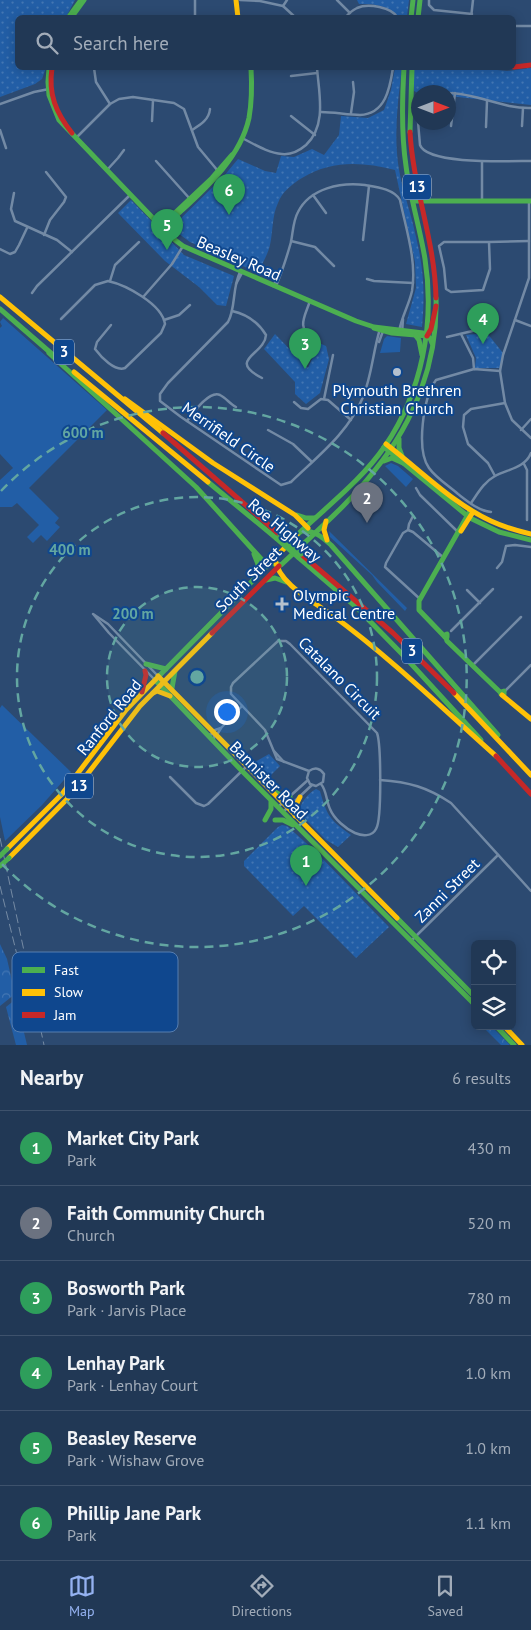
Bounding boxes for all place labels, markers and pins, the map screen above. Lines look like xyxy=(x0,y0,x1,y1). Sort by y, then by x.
pin: 6 xyxy=(213,174,245,215)
pin: 5 xyxy=(151,209,183,250)
pin: 4 xyxy=(467,303,499,344)
pin: 3 xyxy=(289,328,321,369)
marker: Plymouth Brethren Christian Church xyxy=(391,366,403,378)
place label: Plymouth Brethren Christian Church xyxy=(332,380,462,418)
pin: 2 xyxy=(351,482,383,523)
place label: Olympic Medical Centre xyxy=(293,585,395,623)
marker: Olympic Medical Centre xyxy=(275,597,289,611)
centre of rings xyxy=(188,668,206,686)
pin: 1 xyxy=(290,845,322,886)

